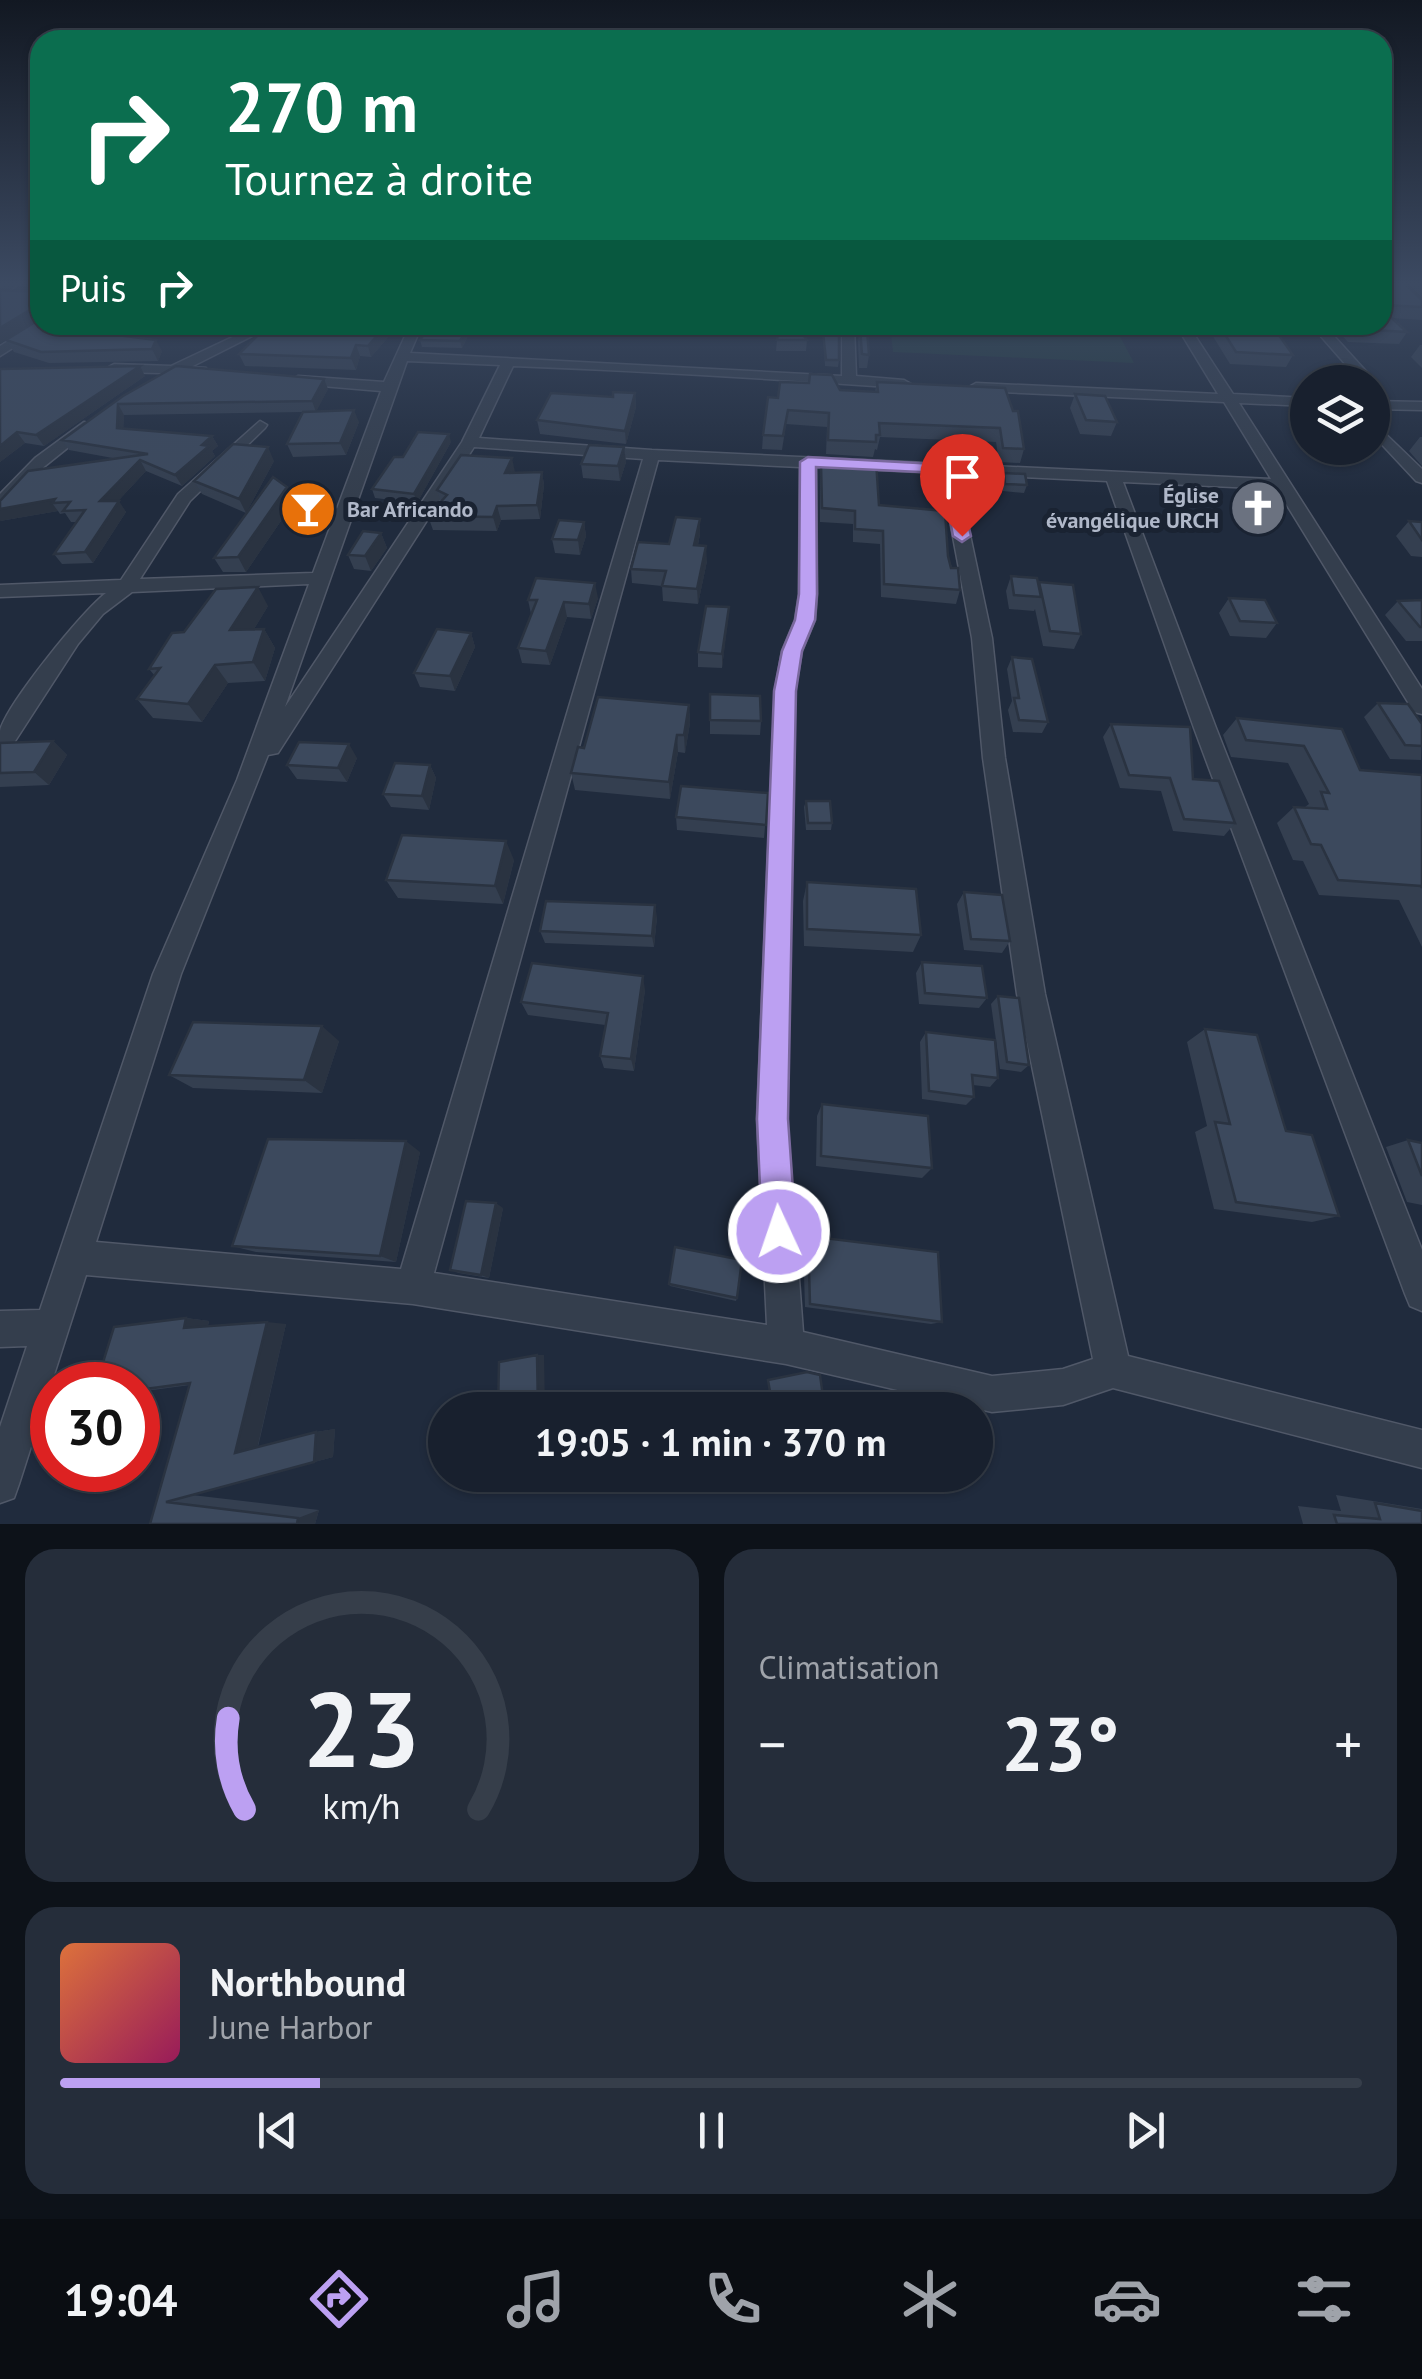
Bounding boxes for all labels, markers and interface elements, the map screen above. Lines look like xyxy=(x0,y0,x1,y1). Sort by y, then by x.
text: 270 m xyxy=(225,61,418,151)
icon: right xyxy=(60,70,190,200)
text: Tournez à droite xyxy=(225,149,533,207)
icon: right xyxy=(147,260,202,315)
text: Puis xyxy=(60,263,127,312)
map controls xyxy=(1290,365,1390,465)
button: layers xyxy=(1290,365,1390,465)
pin xyxy=(920,434,1005,537)
icon: arrive xyxy=(935,449,990,504)
church icon: Église évangélique URCH xyxy=(1228,478,1288,538)
bar icon: Bar Africando xyxy=(278,479,338,539)
place label: Église évangélique URCH xyxy=(1046,481,1219,534)
place label: Bar Africando xyxy=(347,495,474,523)
position arrow xyxy=(727,1180,831,1284)
speed limit sign: 30 xyxy=(30,1362,160,1492)
text: 19:05 · 1 min · 370 m xyxy=(535,1417,886,1466)
text: Climatisation xyxy=(759,1646,939,1688)
text: 23 xyxy=(303,1661,421,1796)
text: 23° xyxy=(1001,1695,1119,1792)
text: − xyxy=(759,1708,786,1779)
text: + xyxy=(1334,1708,1362,1779)
text: km/h xyxy=(323,1783,401,1829)
text: Northbound xyxy=(210,1957,406,2006)
text: June Harbor xyxy=(210,2006,372,2048)
icon: previous xyxy=(250,2103,305,2158)
icon: pause xyxy=(684,2103,739,2158)
icon: next xyxy=(1118,2103,1173,2158)
icon: directions xyxy=(304,2264,374,2334)
icon: music xyxy=(501,2264,571,2334)
icon: phone xyxy=(698,2264,768,2334)
icon: climate xyxy=(895,2264,965,2334)
icon: car xyxy=(1092,2264,1162,2334)
icon: filters xyxy=(1289,2264,1359,2334)
text: 19:04 xyxy=(63,2270,178,2328)

